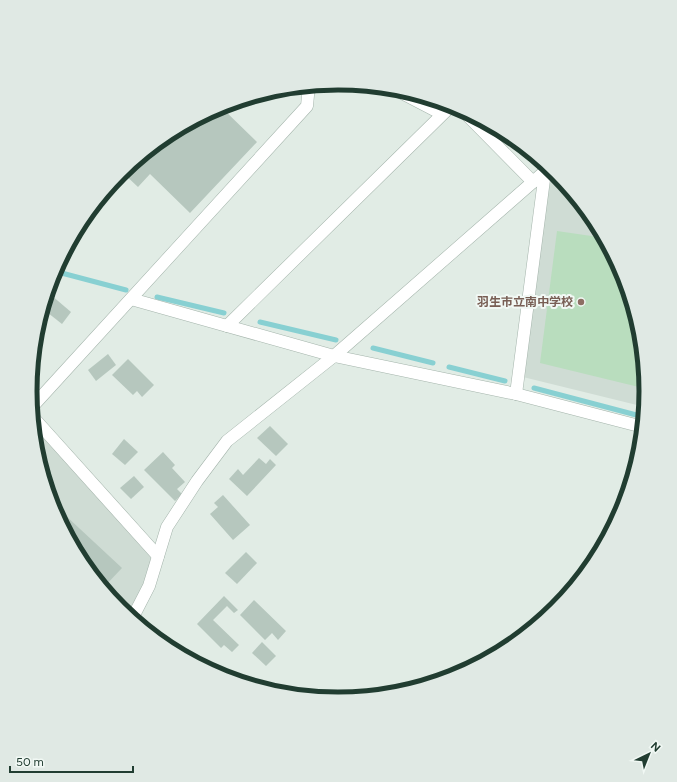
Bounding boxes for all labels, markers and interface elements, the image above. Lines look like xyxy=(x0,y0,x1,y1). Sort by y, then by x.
place label: 羽生市立南中学校 xyxy=(477,295,573,309)
marker: 羽生市立南中学校 xyxy=(576,297,586,307)
north arrow xyxy=(629,734,669,774)
text: N xyxy=(648,739,663,755)
scale bar xyxy=(10,748,133,774)
text: 50 m xyxy=(16,755,44,769)

